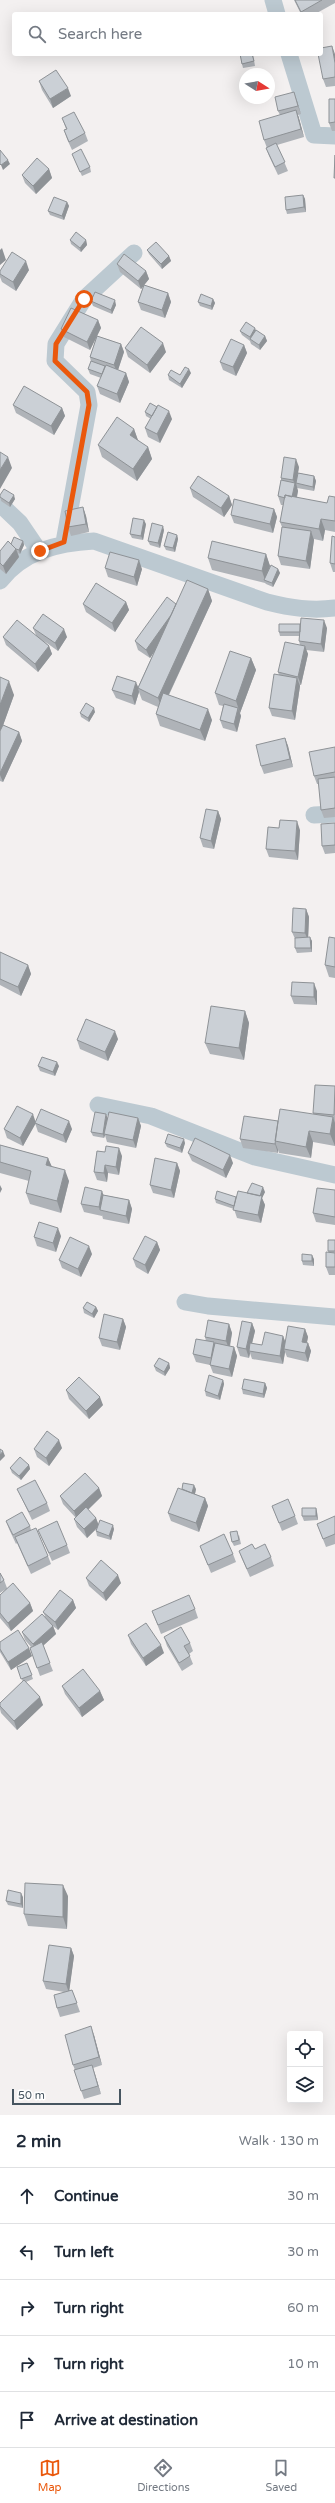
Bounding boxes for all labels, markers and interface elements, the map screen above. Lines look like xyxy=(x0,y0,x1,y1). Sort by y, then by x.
search box xyxy=(12,12,323,56)
icon: search xyxy=(26,23,48,45)
text: Search here xyxy=(58,25,142,43)
north arrow xyxy=(239,68,275,104)
route start xyxy=(75,290,93,308)
route end xyxy=(31,542,49,560)
map controls xyxy=(287,2031,323,2103)
button: locate xyxy=(287,2031,323,2067)
button: layers xyxy=(287,2067,323,2103)
scale bar xyxy=(12,2087,121,2106)
text: 50 m xyxy=(18,2089,45,2102)
text: 2 min xyxy=(16,2131,61,2152)
text: Walk · 130 m xyxy=(239,2133,319,2149)
icon: ahead xyxy=(16,2185,38,2207)
text: Continue xyxy=(54,2187,118,2205)
text: 30 m xyxy=(287,2188,319,2204)
icon: left xyxy=(16,2241,38,2263)
text: Turn left xyxy=(54,2243,114,2261)
text: 30 m xyxy=(287,2244,319,2260)
icon: right xyxy=(16,2297,38,2319)
text: Turn right xyxy=(54,2299,124,2317)
text: 60 m xyxy=(287,2300,319,2316)
icon: right xyxy=(16,2353,38,2375)
text: Turn right xyxy=(54,2355,124,2373)
text: 10 m xyxy=(287,2356,319,2372)
icon: arrive xyxy=(16,2409,38,2431)
text: Arrive at destination xyxy=(54,2411,198,2429)
tab: Map xyxy=(38,2457,62,2494)
tab: Directions xyxy=(137,2457,190,2494)
tab: Saved xyxy=(265,2457,297,2494)

